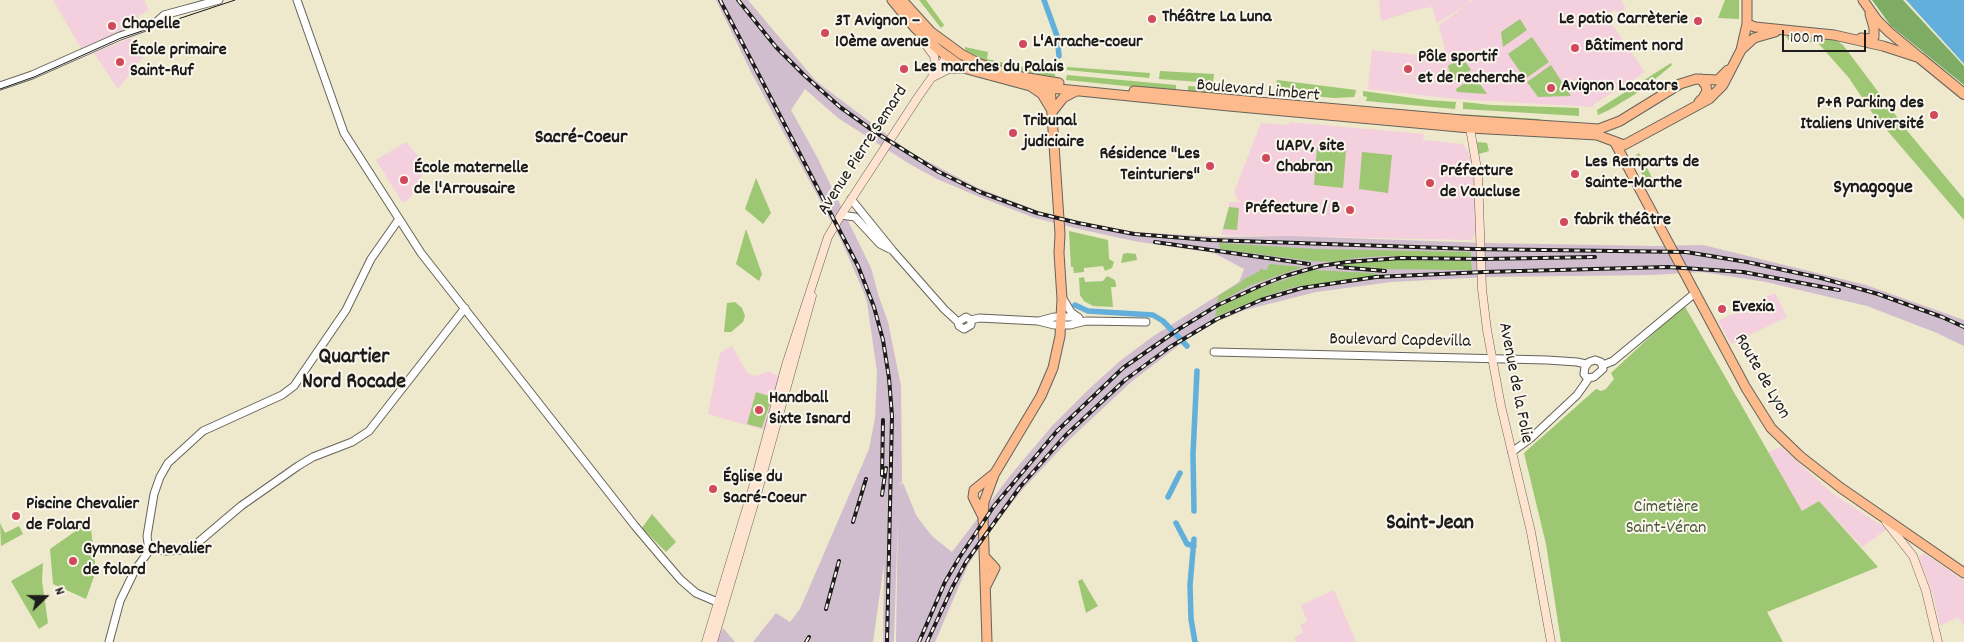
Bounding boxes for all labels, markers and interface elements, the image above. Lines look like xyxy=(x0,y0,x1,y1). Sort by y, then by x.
place label: Théâtre La Luna xyxy=(1162,8,1271,30)
place label: Le patio Carrèterie xyxy=(1559,10,1688,32)
place label: 3T Avignon – 10ème avenue xyxy=(835,12,929,54)
marker: Théâtre La Luna xyxy=(1146,13,1158,25)
place label: Chapelle xyxy=(122,15,180,37)
marker: Le patio Carrèterie xyxy=(1692,15,1704,27)
marker: Chapelle xyxy=(106,20,118,32)
scale bar xyxy=(1784,20,1868,52)
marker: 3T Avignon – 10ème avenue xyxy=(819,27,831,39)
text: 100 m xyxy=(1790,28,1823,50)
place label: L'Arrache-coeur xyxy=(1033,33,1143,55)
place label: Bâtiment nord xyxy=(1585,37,1683,59)
marker: L'Arrache-coeur xyxy=(1017,38,1029,50)
place label: École primaire Saint-Ruf xyxy=(130,41,227,84)
marker: Bâtiment nord xyxy=(1569,42,1581,54)
place label: Pôle sportif et de recherche xyxy=(1418,48,1525,90)
marker: École primaire Saint-Ruf xyxy=(114,56,126,68)
place label: Les marches du Palais xyxy=(914,58,1064,80)
marker: Les marches du Palais xyxy=(898,63,910,75)
marker: Pôle sportif et de recherche xyxy=(1402,63,1414,75)
street label: Boulevard Limbert xyxy=(1195,76,1321,108)
place label: Avignon Locators xyxy=(1561,77,1678,99)
street label: Avenue Pierre Semard xyxy=(814,82,914,220)
marker: Avignon Locators xyxy=(1545,82,1557,94)
place label: P+R Parking des Italiens Université xyxy=(1800,94,1924,136)
marker: P+R Parking des Italiens Université xyxy=(1928,109,1940,121)
place label: Tribunal judiciaire xyxy=(1023,112,1084,154)
district label: Sacré-Coeur xyxy=(535,127,627,151)
marker: Tribunal judiciaire xyxy=(1007,127,1019,139)
place label: UAPV, site Chabran xyxy=(1276,137,1344,180)
place label: Résidence "Les Teinturiers" xyxy=(1099,145,1200,188)
marker: UAPV, site Chabran xyxy=(1260,152,1272,164)
place label: Les Remparts de Sainte-Marthe xyxy=(1585,153,1699,195)
place label: École maternelle de l'Arrousaire xyxy=(414,159,529,202)
marker: Résidence "Les Teinturiers" xyxy=(1204,160,1216,172)
place label: Préfecture de Vaucluse xyxy=(1440,162,1520,204)
marker: Les Remparts de Sainte-Marthe xyxy=(1569,168,1581,180)
marker: École maternelle de l'Arrousaire xyxy=(398,174,410,186)
marker: Préfecture de Vaucluse xyxy=(1424,177,1436,189)
district label: Synagogue xyxy=(1833,177,1913,201)
place label: Préfecture / B xyxy=(1245,199,1340,221)
marker: Préfecture / B xyxy=(1344,204,1356,216)
place label: fabrik théâtre xyxy=(1574,211,1671,233)
marker: fabrik théâtre xyxy=(1558,216,1570,228)
place label: Evexia xyxy=(1732,298,1774,320)
marker: Evexia xyxy=(1716,303,1728,315)
street label: Avenue de la Folie xyxy=(1492,321,1536,445)
street label: Boulevard Capdevilla xyxy=(1329,330,1471,354)
street label: Route de Lyon xyxy=(1728,331,1794,423)
district label: Quartier Nord Rocade xyxy=(302,346,406,398)
place label: Handball Sixte Isnard xyxy=(769,389,851,432)
marker: Handball Sixte Isnard xyxy=(753,404,765,416)
place label: Église du Sacré-Coeur xyxy=(723,468,806,510)
marker: Église du Sacré-Coeur xyxy=(707,483,719,495)
place label: Piscine Chevalier de Folard xyxy=(26,495,139,538)
park label: Cimetière Saint-Véran xyxy=(1626,498,1706,540)
marker: Piscine Chevalier de Folard xyxy=(10,510,22,522)
district label: Saint-Jean xyxy=(1386,512,1474,538)
place label: Gymnase Chevalier de folard xyxy=(83,540,211,582)
marker: Gymnase Chevalier de folard xyxy=(67,555,79,567)
north arrow xyxy=(20,572,70,622)
text: N xyxy=(48,584,69,598)

